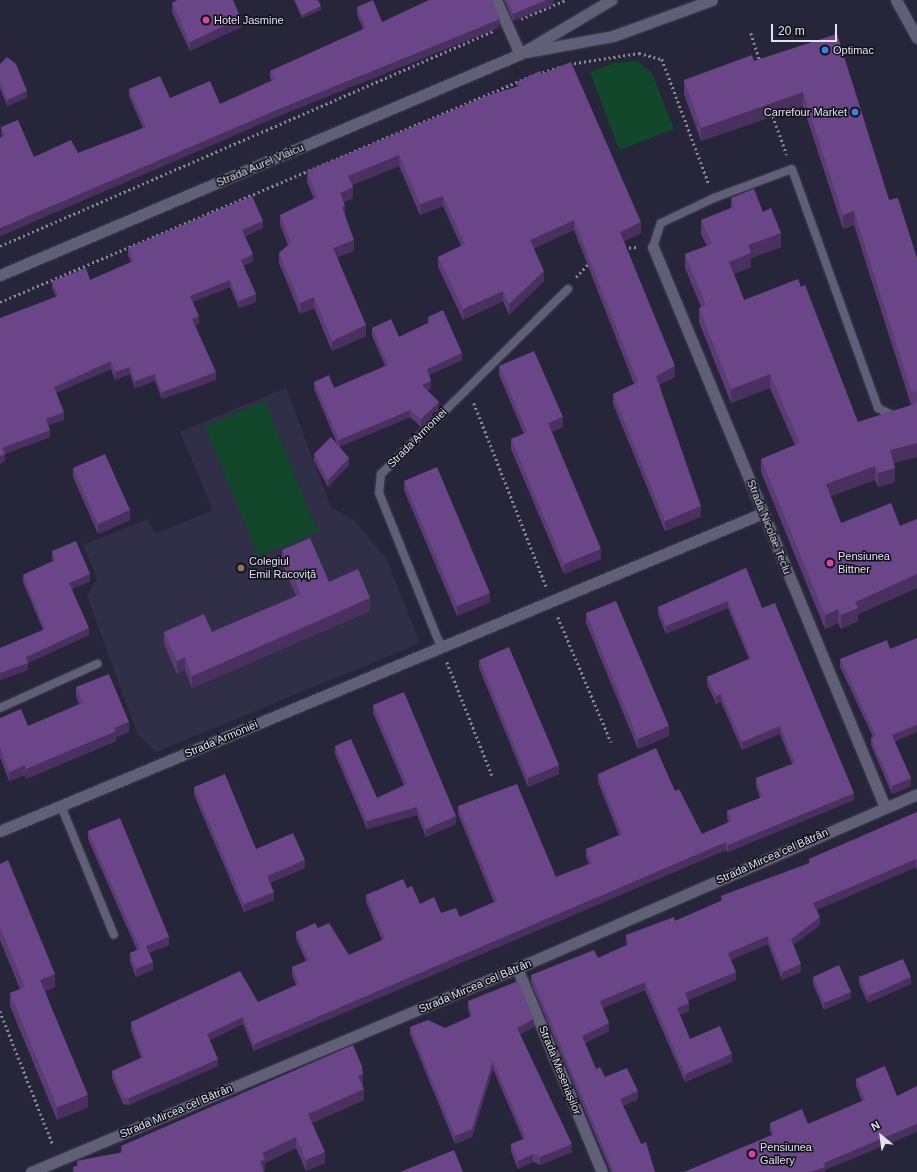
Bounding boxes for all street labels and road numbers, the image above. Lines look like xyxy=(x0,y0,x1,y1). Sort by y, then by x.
street label: Strada Aurel Vlaicu xyxy=(214,141,306,189)
street label: Strada Armoniei xyxy=(384,405,450,471)
street label: Strada Nicolae Teclu xyxy=(744,478,794,576)
street label: Strada Armoniei xyxy=(182,718,260,760)
street label: Strada Mircea cel Bătrân xyxy=(714,825,830,887)
street label: Strada Mircea cel Bătrân xyxy=(417,956,533,1016)
street label: Strada Meseriașilor xyxy=(536,1024,584,1116)
street label: Strada Mircea cel Bătrân xyxy=(118,1081,234,1141)

